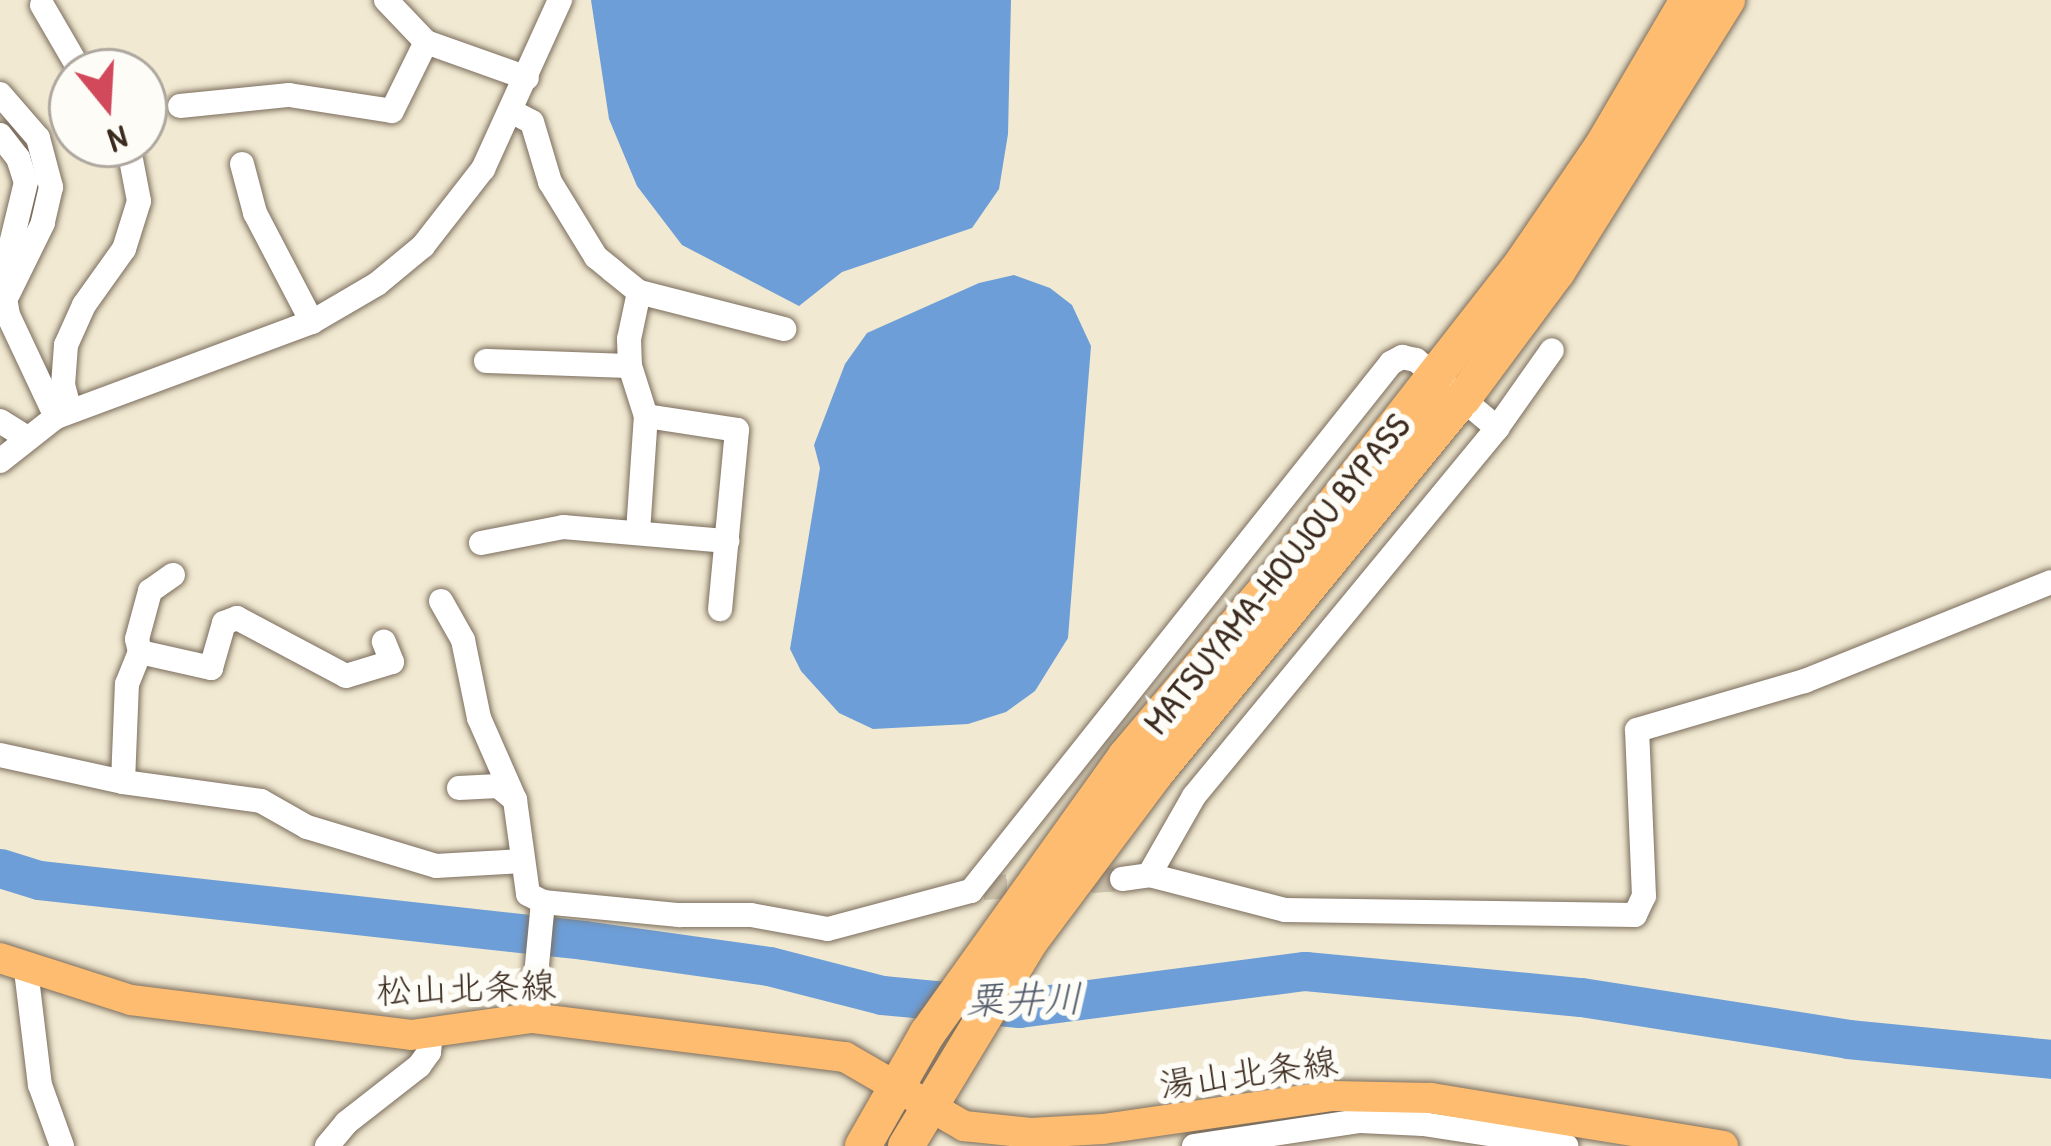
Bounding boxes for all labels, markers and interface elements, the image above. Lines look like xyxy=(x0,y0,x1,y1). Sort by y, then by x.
north arrow xyxy=(48,48,168,168)
text: N xyxy=(103,116,133,163)
street label: MATSUYAMA-HOUJOU BYPASS xyxy=(1134,404,1418,742)
street label: 松山北条線 xyxy=(375,962,557,1012)
water label: 粟井川 xyxy=(965,975,1083,1023)
street label: 湯山北条線 xyxy=(1156,1038,1340,1106)

